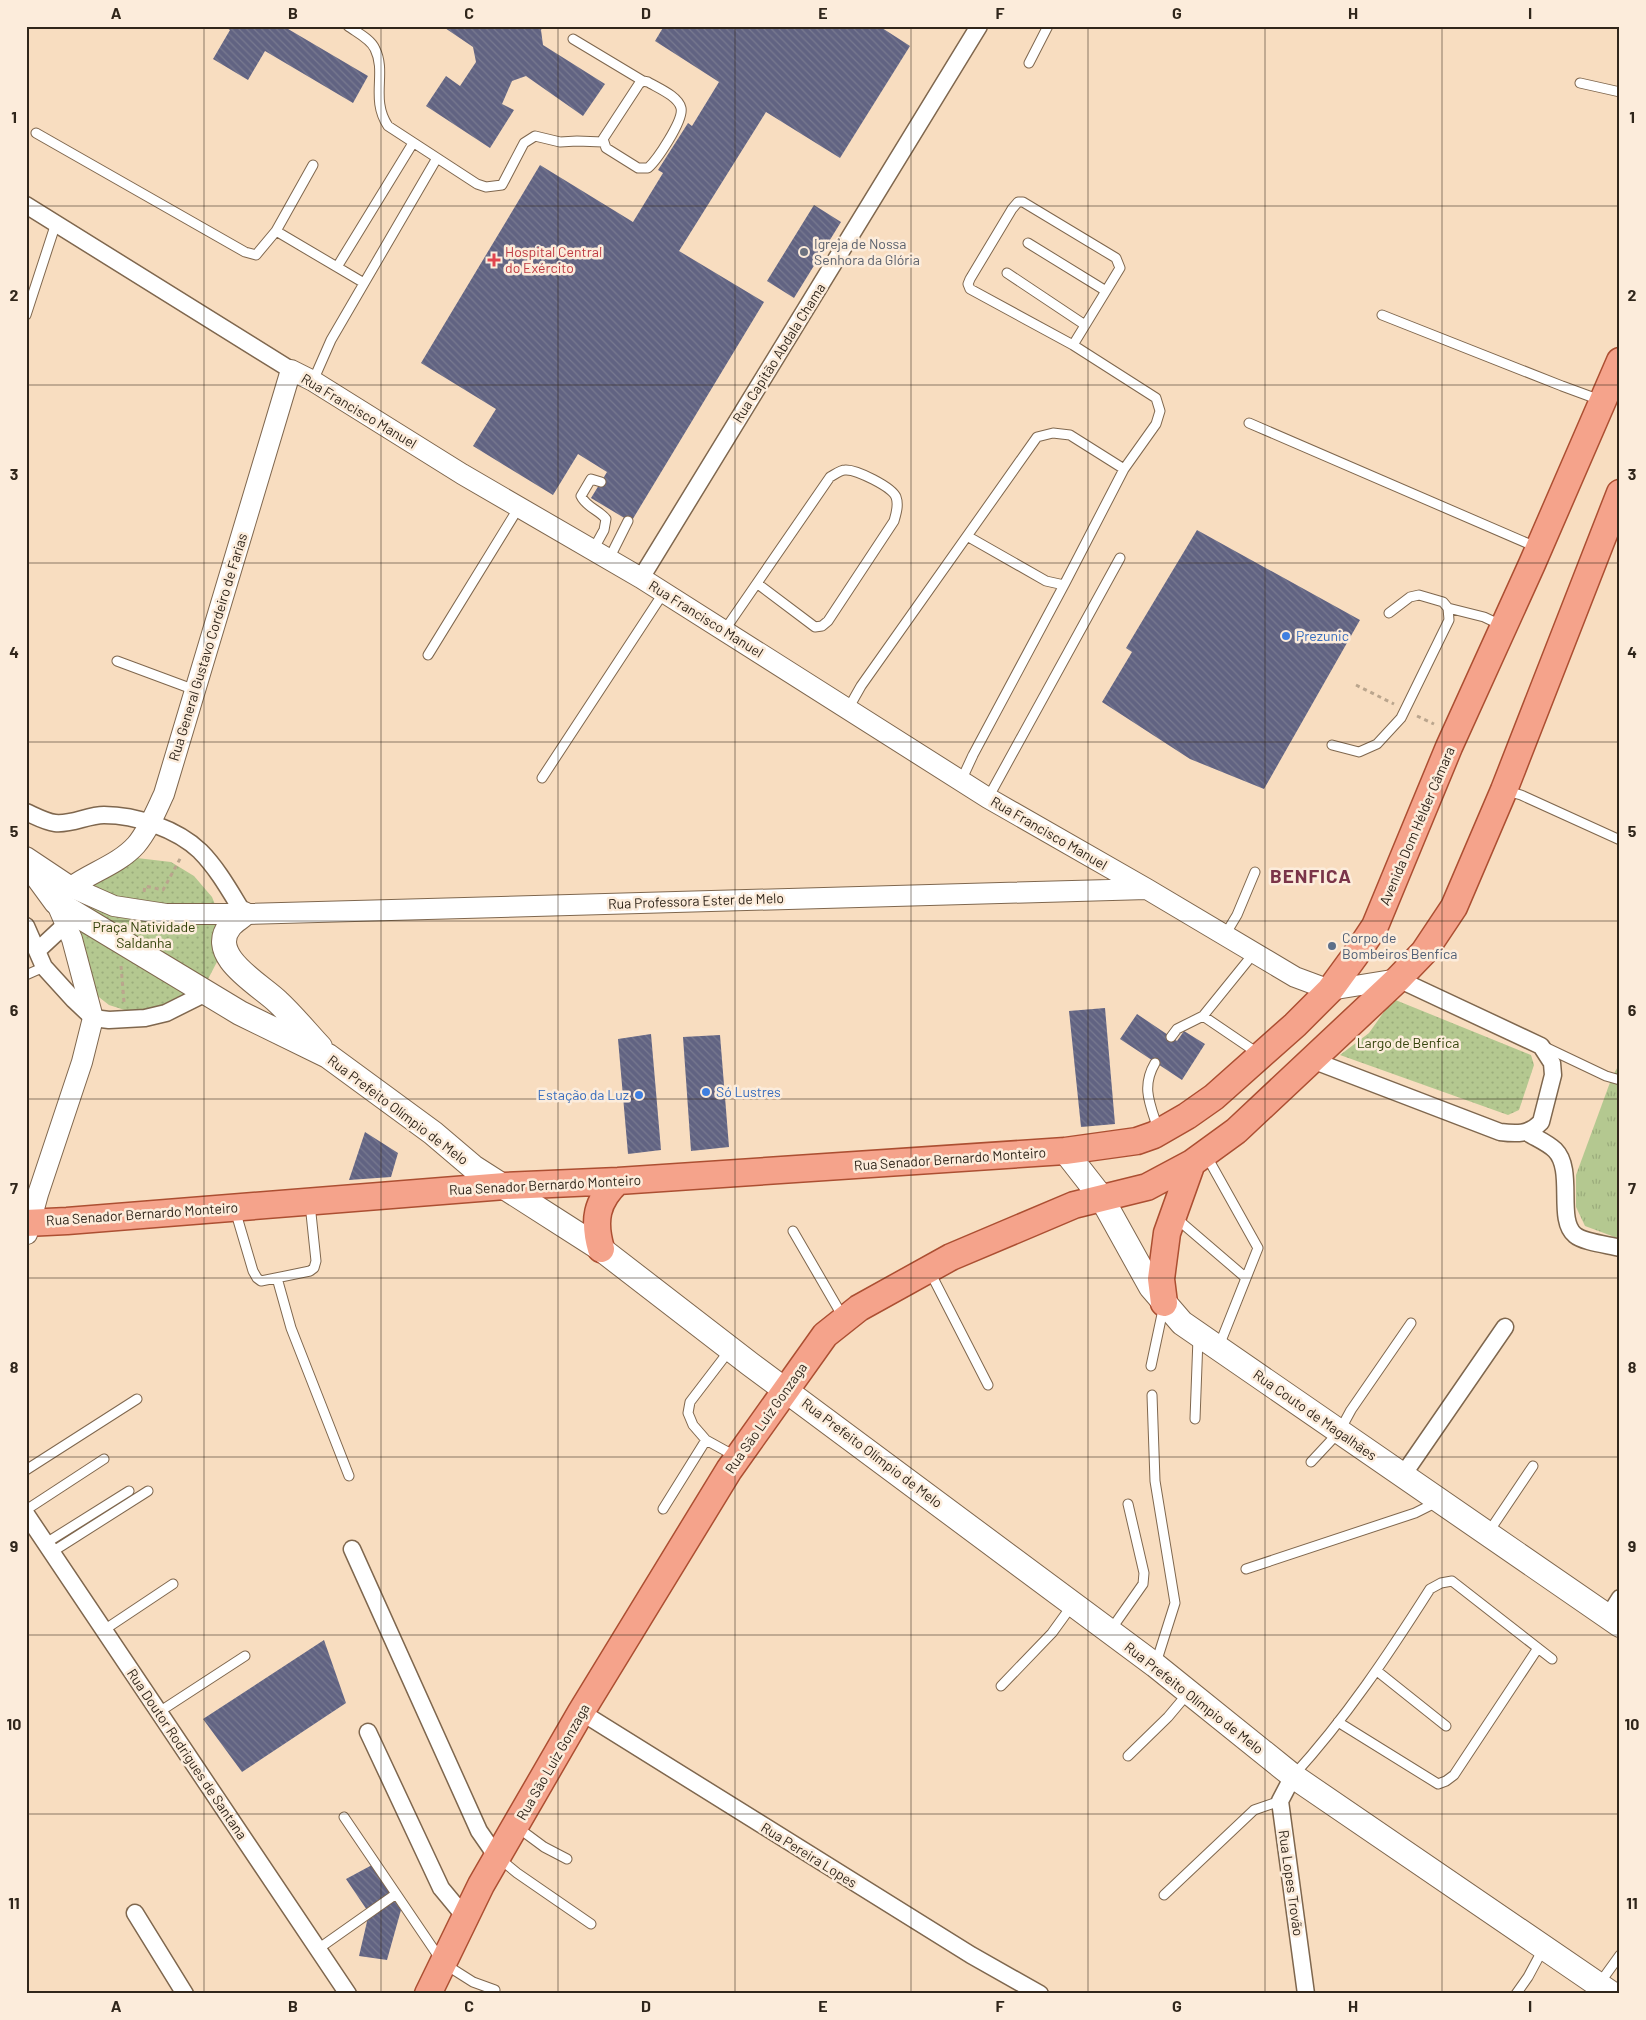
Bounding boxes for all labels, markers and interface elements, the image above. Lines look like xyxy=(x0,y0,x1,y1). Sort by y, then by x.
text: A xyxy=(111,3,122,22)
text: B xyxy=(288,3,298,22)
text: C xyxy=(464,3,474,22)
text: D xyxy=(641,3,651,22)
text: E xyxy=(818,3,828,22)
text: F xyxy=(996,3,1005,22)
text: G xyxy=(1172,3,1182,22)
text: H xyxy=(1348,3,1358,22)
text: I xyxy=(1528,3,1532,22)
text: 1 xyxy=(11,107,17,126)
text: 1 xyxy=(1629,107,1635,126)
place label: Igreja de Nossa Senhora da Glória xyxy=(814,235,920,268)
place label: Hospital Central do Exército xyxy=(505,243,602,276)
marker: Igreja de Nossa Senhora da Glória xyxy=(798,246,810,258)
marker: Hospital Central do Exército xyxy=(487,253,501,267)
street label: Rua Capitão Abdala Chama xyxy=(729,280,829,426)
text: 2 xyxy=(10,285,19,304)
text: 2 xyxy=(1628,285,1637,304)
street label: Rua Francisco Manuel xyxy=(298,369,420,452)
text: 3 xyxy=(10,464,18,483)
text: 3 xyxy=(1628,464,1636,483)
street label: Rua General Gustavo Cordeiro de Farias xyxy=(165,531,250,763)
street label: Rua Francisco Manuel xyxy=(646,576,767,661)
place label: Prezunic xyxy=(1296,627,1349,644)
marker: Prezunic xyxy=(1280,630,1292,642)
text: 4 xyxy=(9,642,19,661)
text: 4 xyxy=(1627,642,1637,661)
street label: Avenida Dom Hélder Câmara xyxy=(1375,744,1458,908)
street label: Rua Francisco Manuel xyxy=(988,792,1111,873)
text: 5 xyxy=(10,821,19,840)
text: 5 xyxy=(1628,821,1637,840)
district label: BENFICA xyxy=(1270,864,1352,887)
street label: Rua Professora Ester de Melo xyxy=(608,889,784,912)
park label: Praça Natividade Saldanha xyxy=(92,918,196,951)
place label: Corpo de Bombeiros Benfica xyxy=(1342,929,1458,962)
marker: Corpo de Bombeiros Benfica xyxy=(1326,940,1338,952)
text: 6 xyxy=(10,1000,19,1019)
text: 6 xyxy=(1628,1000,1637,1019)
park label: Largo de Benfica xyxy=(1357,1034,1459,1051)
street label: Rua Prefeito Olímpio de Melo xyxy=(325,1051,472,1168)
place label: Só Lustres xyxy=(716,1083,781,1100)
place label: Estação da Luz xyxy=(538,1086,629,1103)
marker: Só Lustres xyxy=(700,1086,712,1098)
marker: Estação da Luz xyxy=(633,1089,645,1101)
street label: Rua Senador Bernardo Monteiro xyxy=(853,1143,1047,1174)
street label: Rua Senador Bernardo Monteiro xyxy=(448,1171,642,1198)
text: 7 xyxy=(10,1178,18,1197)
text: 7 xyxy=(1628,1178,1636,1197)
street label: Rua Senador Bernardo Monteiro xyxy=(45,1198,239,1229)
text: 8 xyxy=(10,1357,19,1376)
text: 8 xyxy=(1628,1357,1637,1376)
street label: Rua São Luiz Gonzaga xyxy=(721,1359,810,1476)
street label: Rua Couto de Magalhães xyxy=(1250,1366,1380,1464)
street label: Rua Prefeito Olímpio de Melo xyxy=(799,1394,946,1511)
text: 9 xyxy=(10,1536,18,1555)
text: 9 xyxy=(1628,1536,1636,1555)
street label: Rua Prefeito Olímpio de Melo xyxy=(1121,1638,1267,1757)
street label: Rua Doutor Rodrigues de Santana xyxy=(124,1665,251,1842)
street label: Rua São Luiz Gonzaga xyxy=(512,1701,593,1823)
text: 10 xyxy=(7,1714,21,1733)
text: 10 xyxy=(1625,1714,1639,1733)
street label: Rua Pereira Lopes xyxy=(758,1818,861,1891)
street label: Rua Lopes Trovão xyxy=(1276,1829,1307,1937)
text: 11 xyxy=(8,1893,20,1912)
text: 11 xyxy=(1626,1893,1638,1912)
text: A xyxy=(111,1996,122,2015)
text: B xyxy=(288,1996,298,2015)
text: C xyxy=(464,1996,474,2015)
text: D xyxy=(641,1996,651,2015)
text: E xyxy=(818,1996,828,2015)
text: F xyxy=(996,1996,1005,2015)
text: G xyxy=(1172,1996,1182,2015)
text: H xyxy=(1348,1996,1358,2015)
text: I xyxy=(1528,1996,1532,2015)

